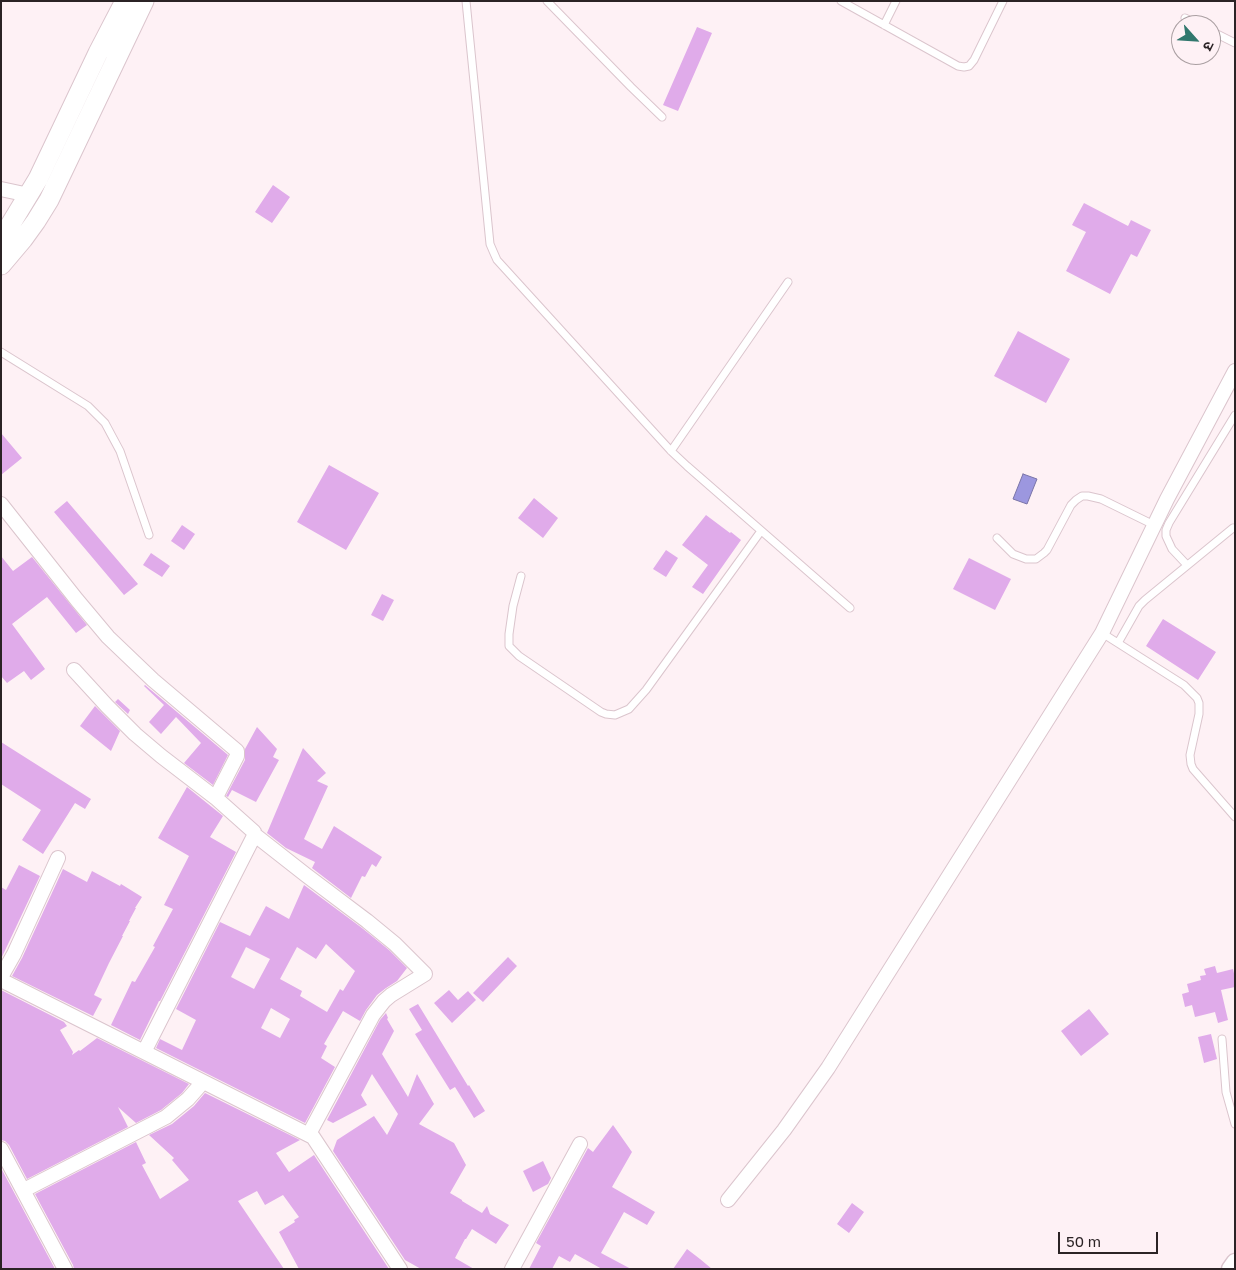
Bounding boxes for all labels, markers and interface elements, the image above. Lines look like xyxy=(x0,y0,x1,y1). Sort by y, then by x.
north arrow xyxy=(1171,15,1221,65)
text: उ xyxy=(1200,39,1218,54)
scale bar xyxy=(1061,1222,1161,1254)
text: 50 m xyxy=(1066,1232,1101,1250)

